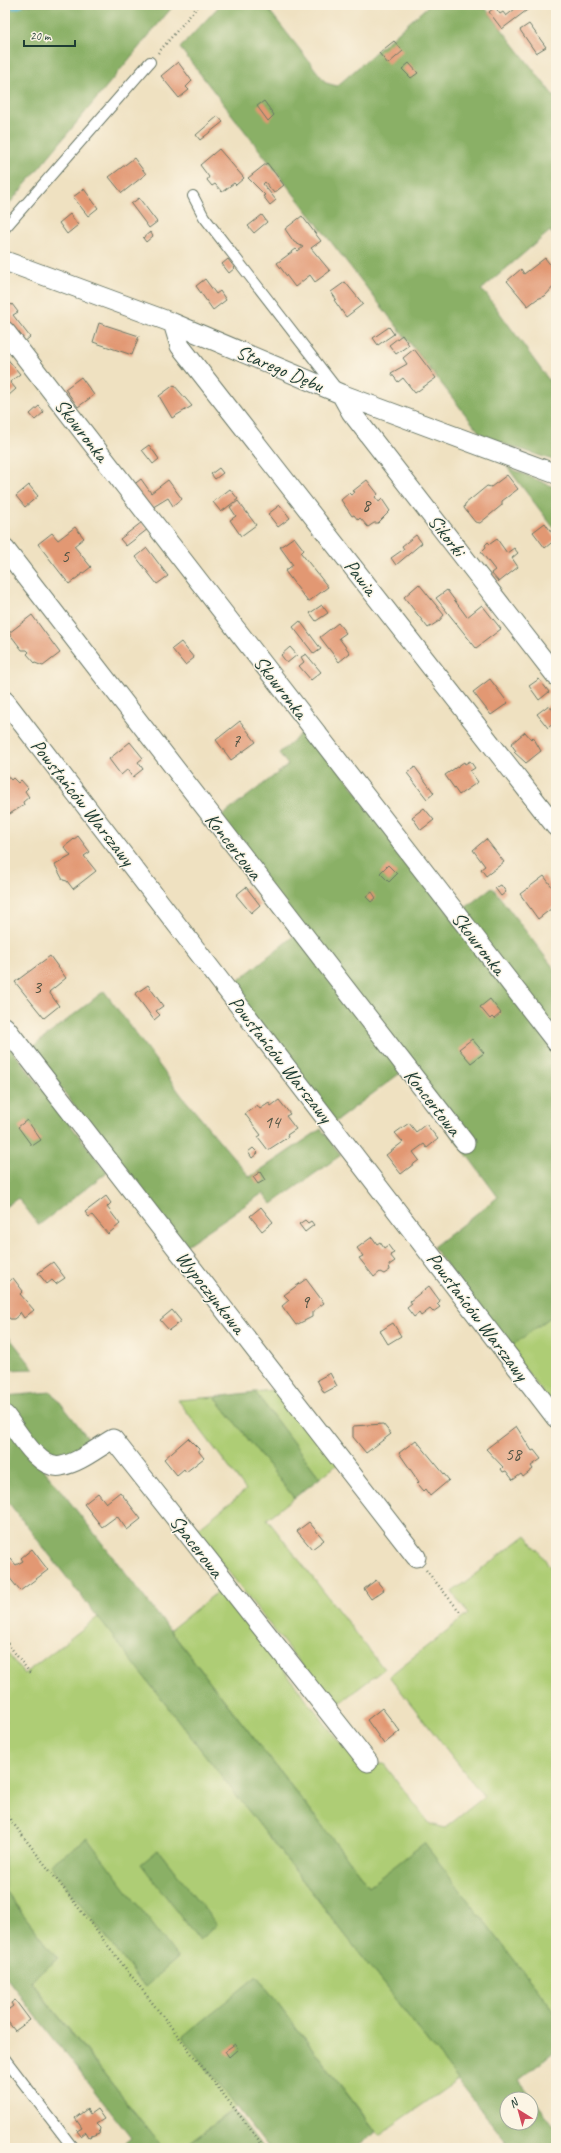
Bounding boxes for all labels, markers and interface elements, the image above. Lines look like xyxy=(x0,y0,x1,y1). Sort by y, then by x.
scale bar xyxy=(24,22,75,48)
text: 20 m xyxy=(30,28,52,44)
street label: Starego Dębu xyxy=(233,339,329,399)
street label: Skowronka xyxy=(49,394,115,468)
house number: 8 xyxy=(362,494,372,516)
street label: Sikorki xyxy=(422,509,472,563)
house number: 5 xyxy=(61,545,70,567)
street label: Pawia xyxy=(339,554,384,602)
street label: Skowronka xyxy=(248,651,314,725)
house number: 7 xyxy=(232,730,241,752)
street label: Powstańców Warszawy xyxy=(25,734,141,873)
street label: Koncertowa xyxy=(200,808,268,886)
street label: Skowronka xyxy=(446,907,512,981)
house number: 3 xyxy=(33,976,43,998)
street label: Powstańców Warszawy xyxy=(223,991,339,1130)
street label: Koncertowa xyxy=(399,1064,467,1142)
house number: 14 xyxy=(264,1111,282,1133)
street label: Wypoczynkowa xyxy=(170,1246,252,1340)
street label: Powstańców Warszawy xyxy=(421,1247,535,1387)
house number: 9 xyxy=(301,1291,311,1313)
house number: 58 xyxy=(505,1443,523,1465)
street label: Spacerowa xyxy=(164,1510,230,1584)
north arrow xyxy=(499,2091,539,2131)
text: N xyxy=(506,2094,522,2111)

